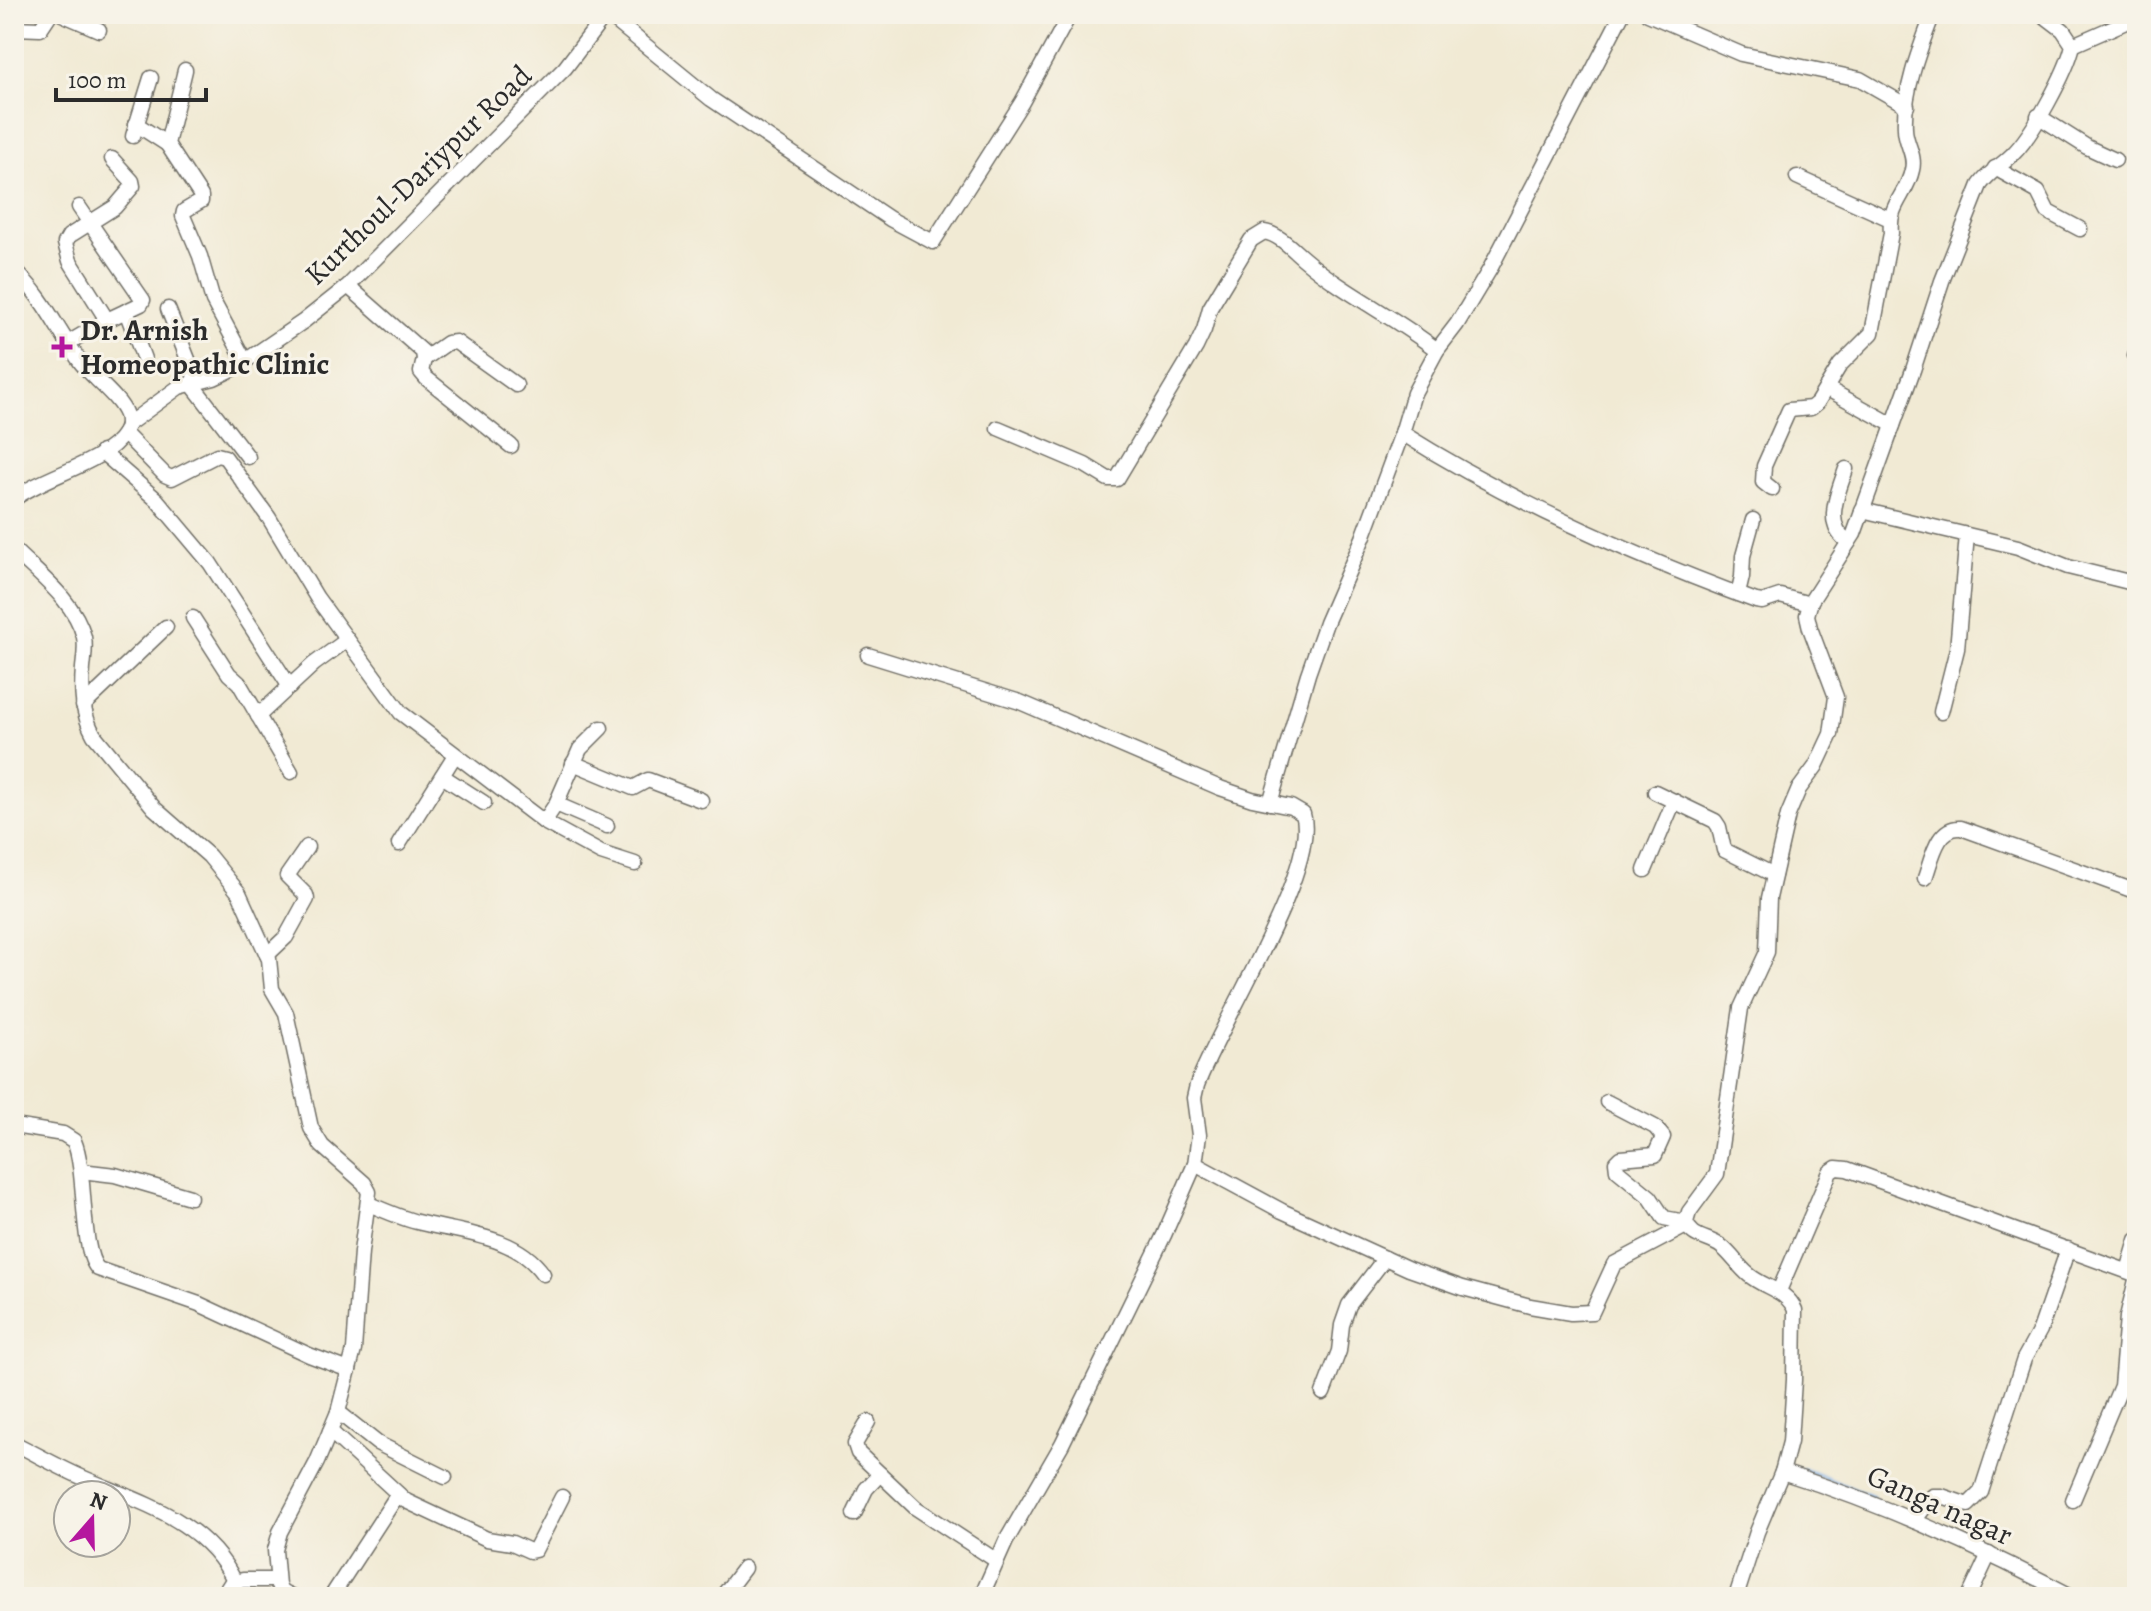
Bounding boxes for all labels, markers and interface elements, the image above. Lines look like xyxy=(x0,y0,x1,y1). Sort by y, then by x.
scale bar xyxy=(56,52,206,102)
street label: Kurthoul-Dariypur Road xyxy=(296,55,541,294)
text: 100 m xyxy=(68,64,127,96)
place label: Dr. Arnish Homeopathic Clinic xyxy=(80,310,329,384)
marker: Dr. Arnish Homeopathic Clinic xyxy=(51,336,73,358)
street label: Ganga nagar xyxy=(1861,1455,2019,1555)
north arrow xyxy=(52,1479,132,1559)
text: N xyxy=(86,1484,111,1518)

